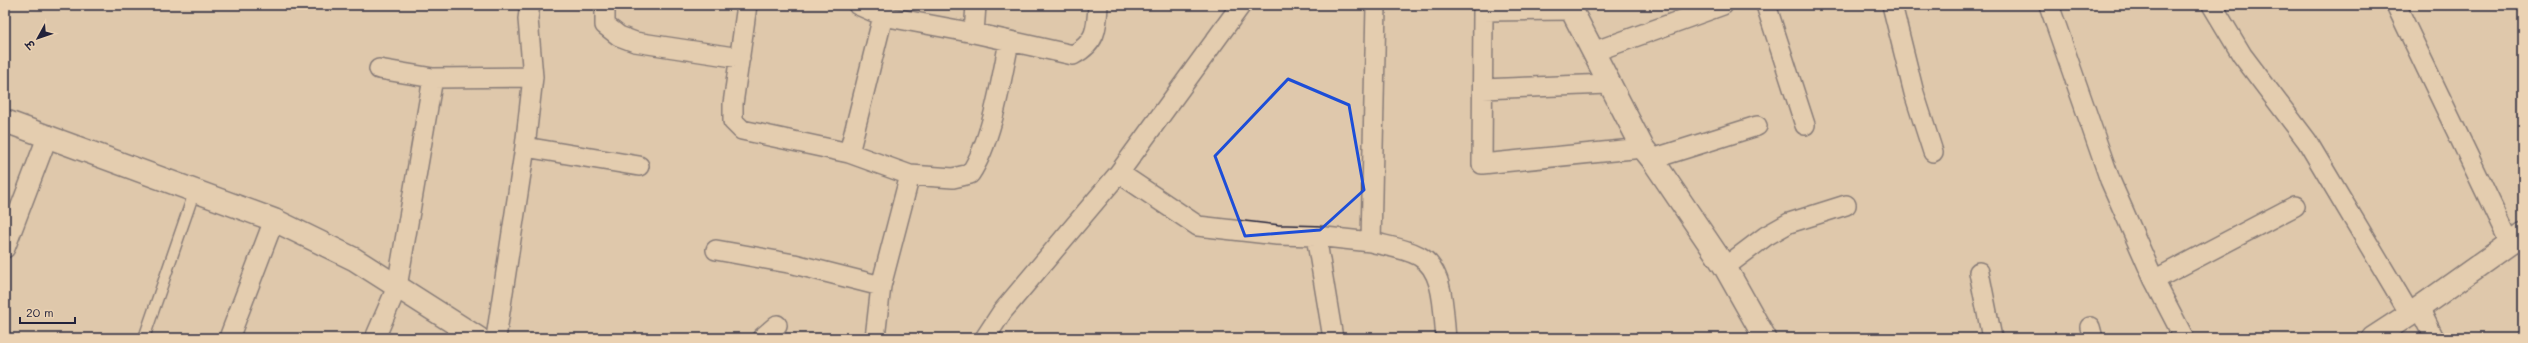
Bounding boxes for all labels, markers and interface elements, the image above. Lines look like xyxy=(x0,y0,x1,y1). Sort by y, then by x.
north arrow xyxy=(18,18,58,58)
text: उ xyxy=(21,36,39,53)
scale bar xyxy=(20,299,75,325)
text: 20 m xyxy=(26,304,54,320)

